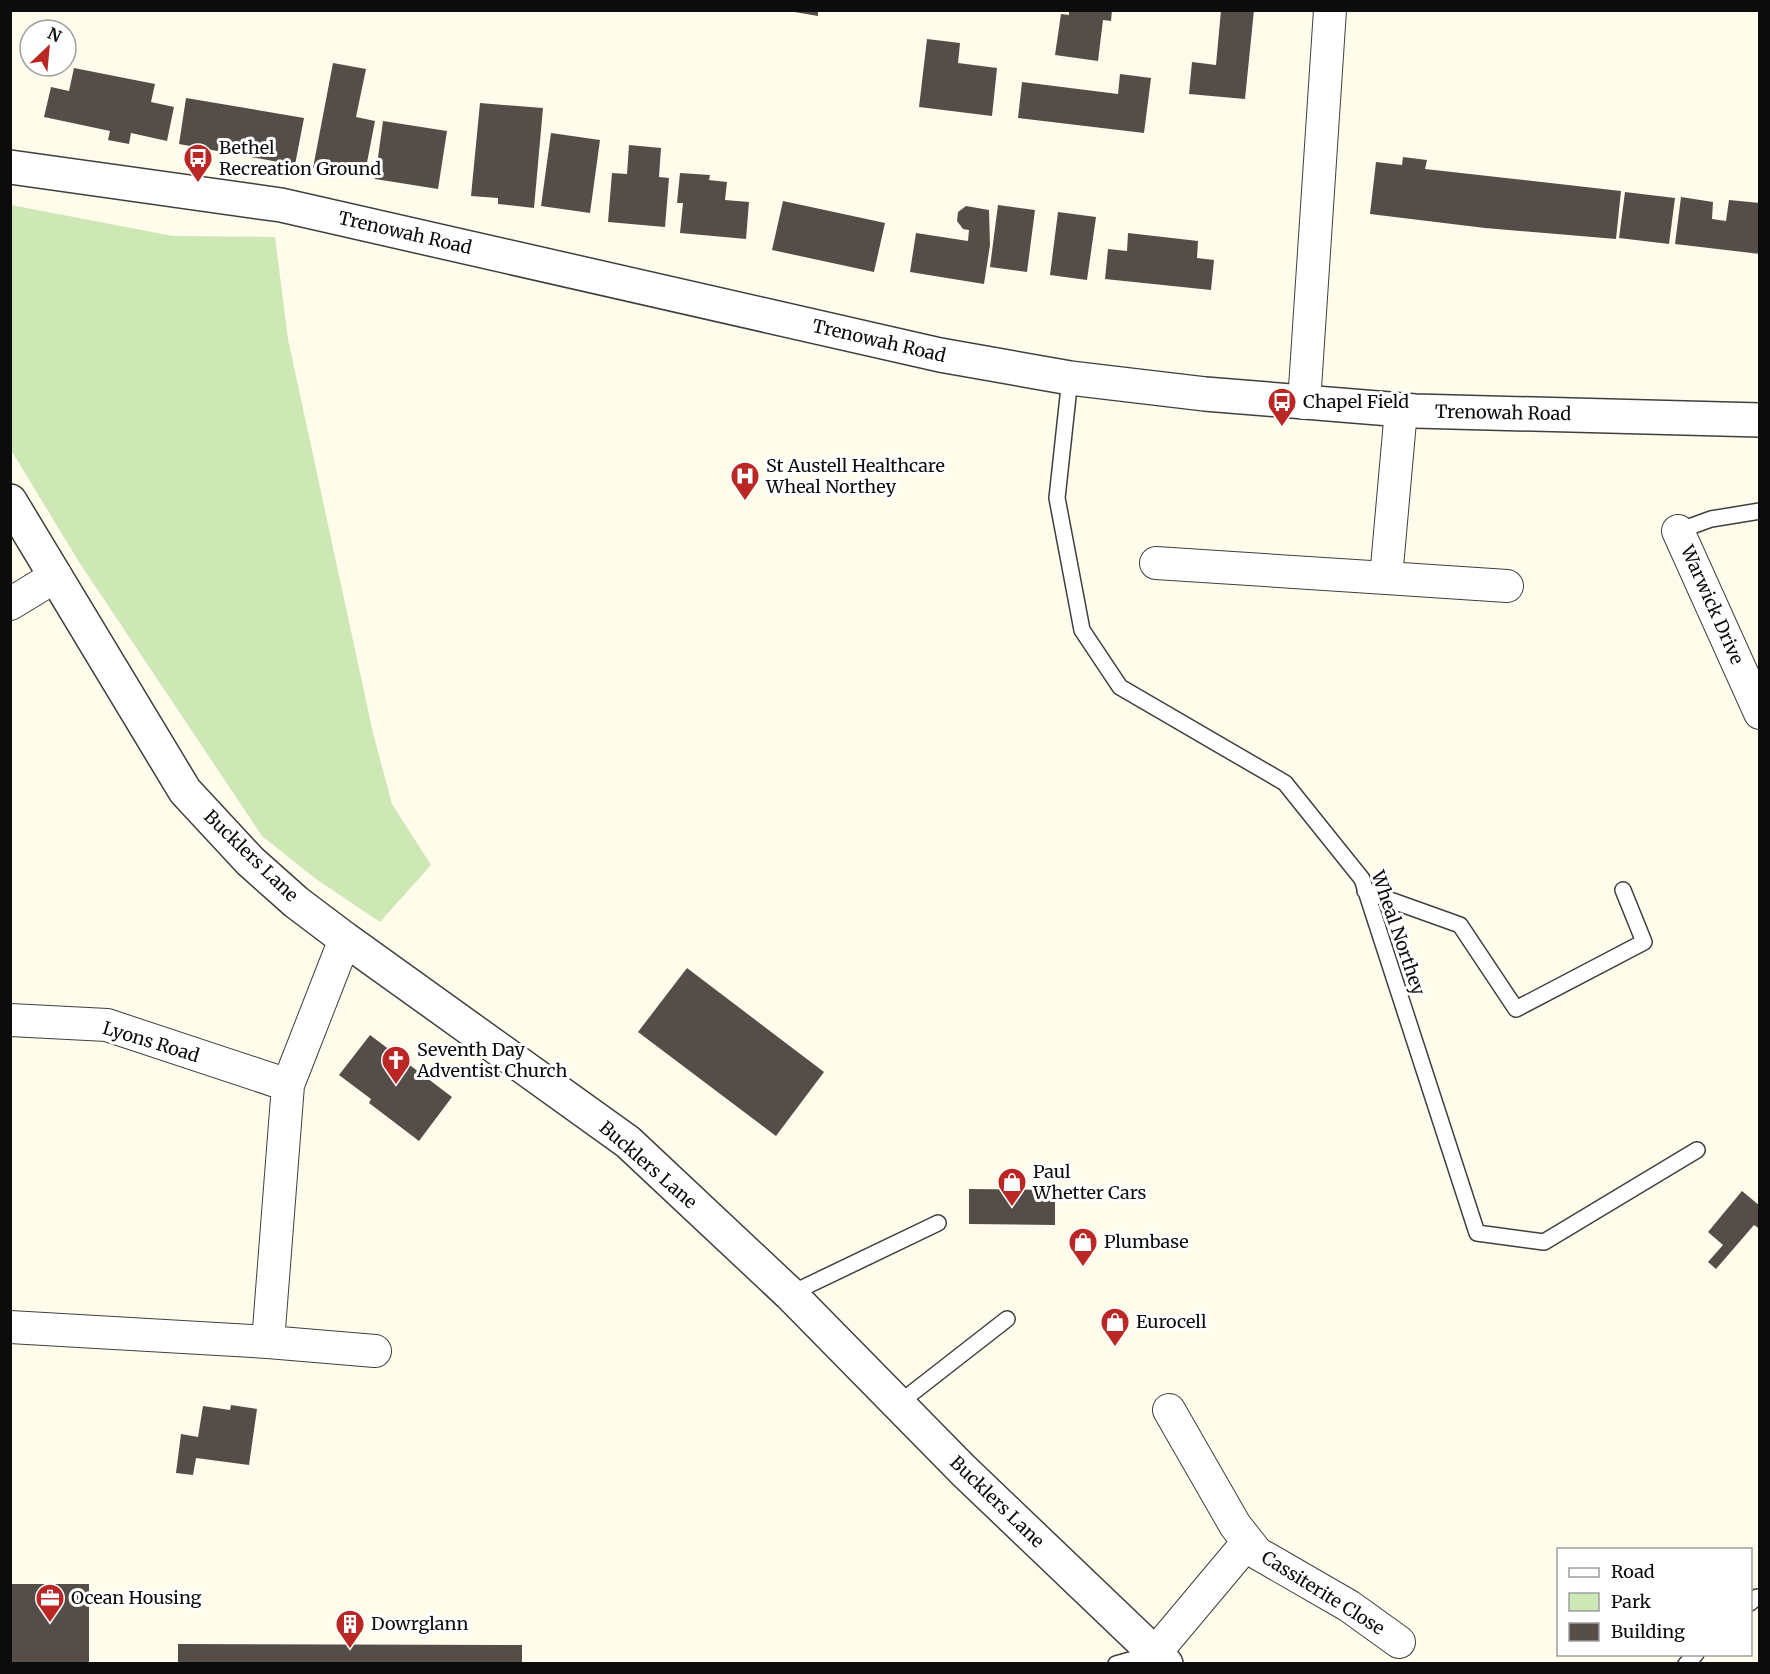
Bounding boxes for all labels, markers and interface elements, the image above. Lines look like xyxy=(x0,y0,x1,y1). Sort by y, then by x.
north arrow xyxy=(18,18,78,78)
text: N xyxy=(45,23,65,46)
place label: Bethel Recreation Ground xyxy=(219,136,381,180)
bus stop icon: Bethel Recreation Ground xyxy=(182,142,214,184)
street label: Trenowah Road xyxy=(336,206,474,259)
street label: Trenowah Road xyxy=(810,314,948,367)
bus stop icon: Chapel Field xyxy=(1266,386,1298,428)
place label: Chapel Field xyxy=(1303,390,1409,413)
street label: Trenowah Road xyxy=(1435,400,1572,425)
place label: St Austell Healthcare Wheal Northey xyxy=(765,454,945,498)
hospital icon: St Austell Healthcare Wheal Northey xyxy=(729,460,761,502)
street label: Warwick Drive xyxy=(1676,541,1749,668)
street label: Bucklers Lane xyxy=(199,805,303,906)
street label: Wheal Northey xyxy=(1366,867,1431,999)
street label: Lyons Road xyxy=(100,1016,202,1067)
place label: Seventh Day Adventist Church xyxy=(416,1038,567,1082)
church icon: Seventh Day Adventist Church xyxy=(380,1044,412,1086)
street label: Bucklers Lane xyxy=(595,1116,702,1213)
place label: Paul Whetter Cars xyxy=(1032,1160,1147,1204)
shop icon: Paul Whetter Cars xyxy=(996,1166,1028,1208)
shop icon: Plumbase xyxy=(1067,1226,1099,1268)
place label: Plumbase xyxy=(1104,1230,1189,1253)
shop icon: Eurocell xyxy=(1099,1306,1131,1348)
place label: Eurocell xyxy=(1136,1310,1207,1333)
street label: Bucklers Lane xyxy=(945,1451,1049,1552)
street label: Cassiterite Close xyxy=(1257,1546,1389,1640)
legend xyxy=(1557,1548,1752,1656)
text: Road xyxy=(1611,1560,1655,1583)
office icon: Ocean Housing xyxy=(34,1582,66,1624)
place label: Ocean Housing xyxy=(71,1586,202,1609)
text: Park xyxy=(1611,1590,1652,1613)
building icon: Dowrglann xyxy=(334,1608,366,1650)
place label: Dowrglann xyxy=(371,1612,468,1635)
text: Building xyxy=(1611,1620,1685,1643)

